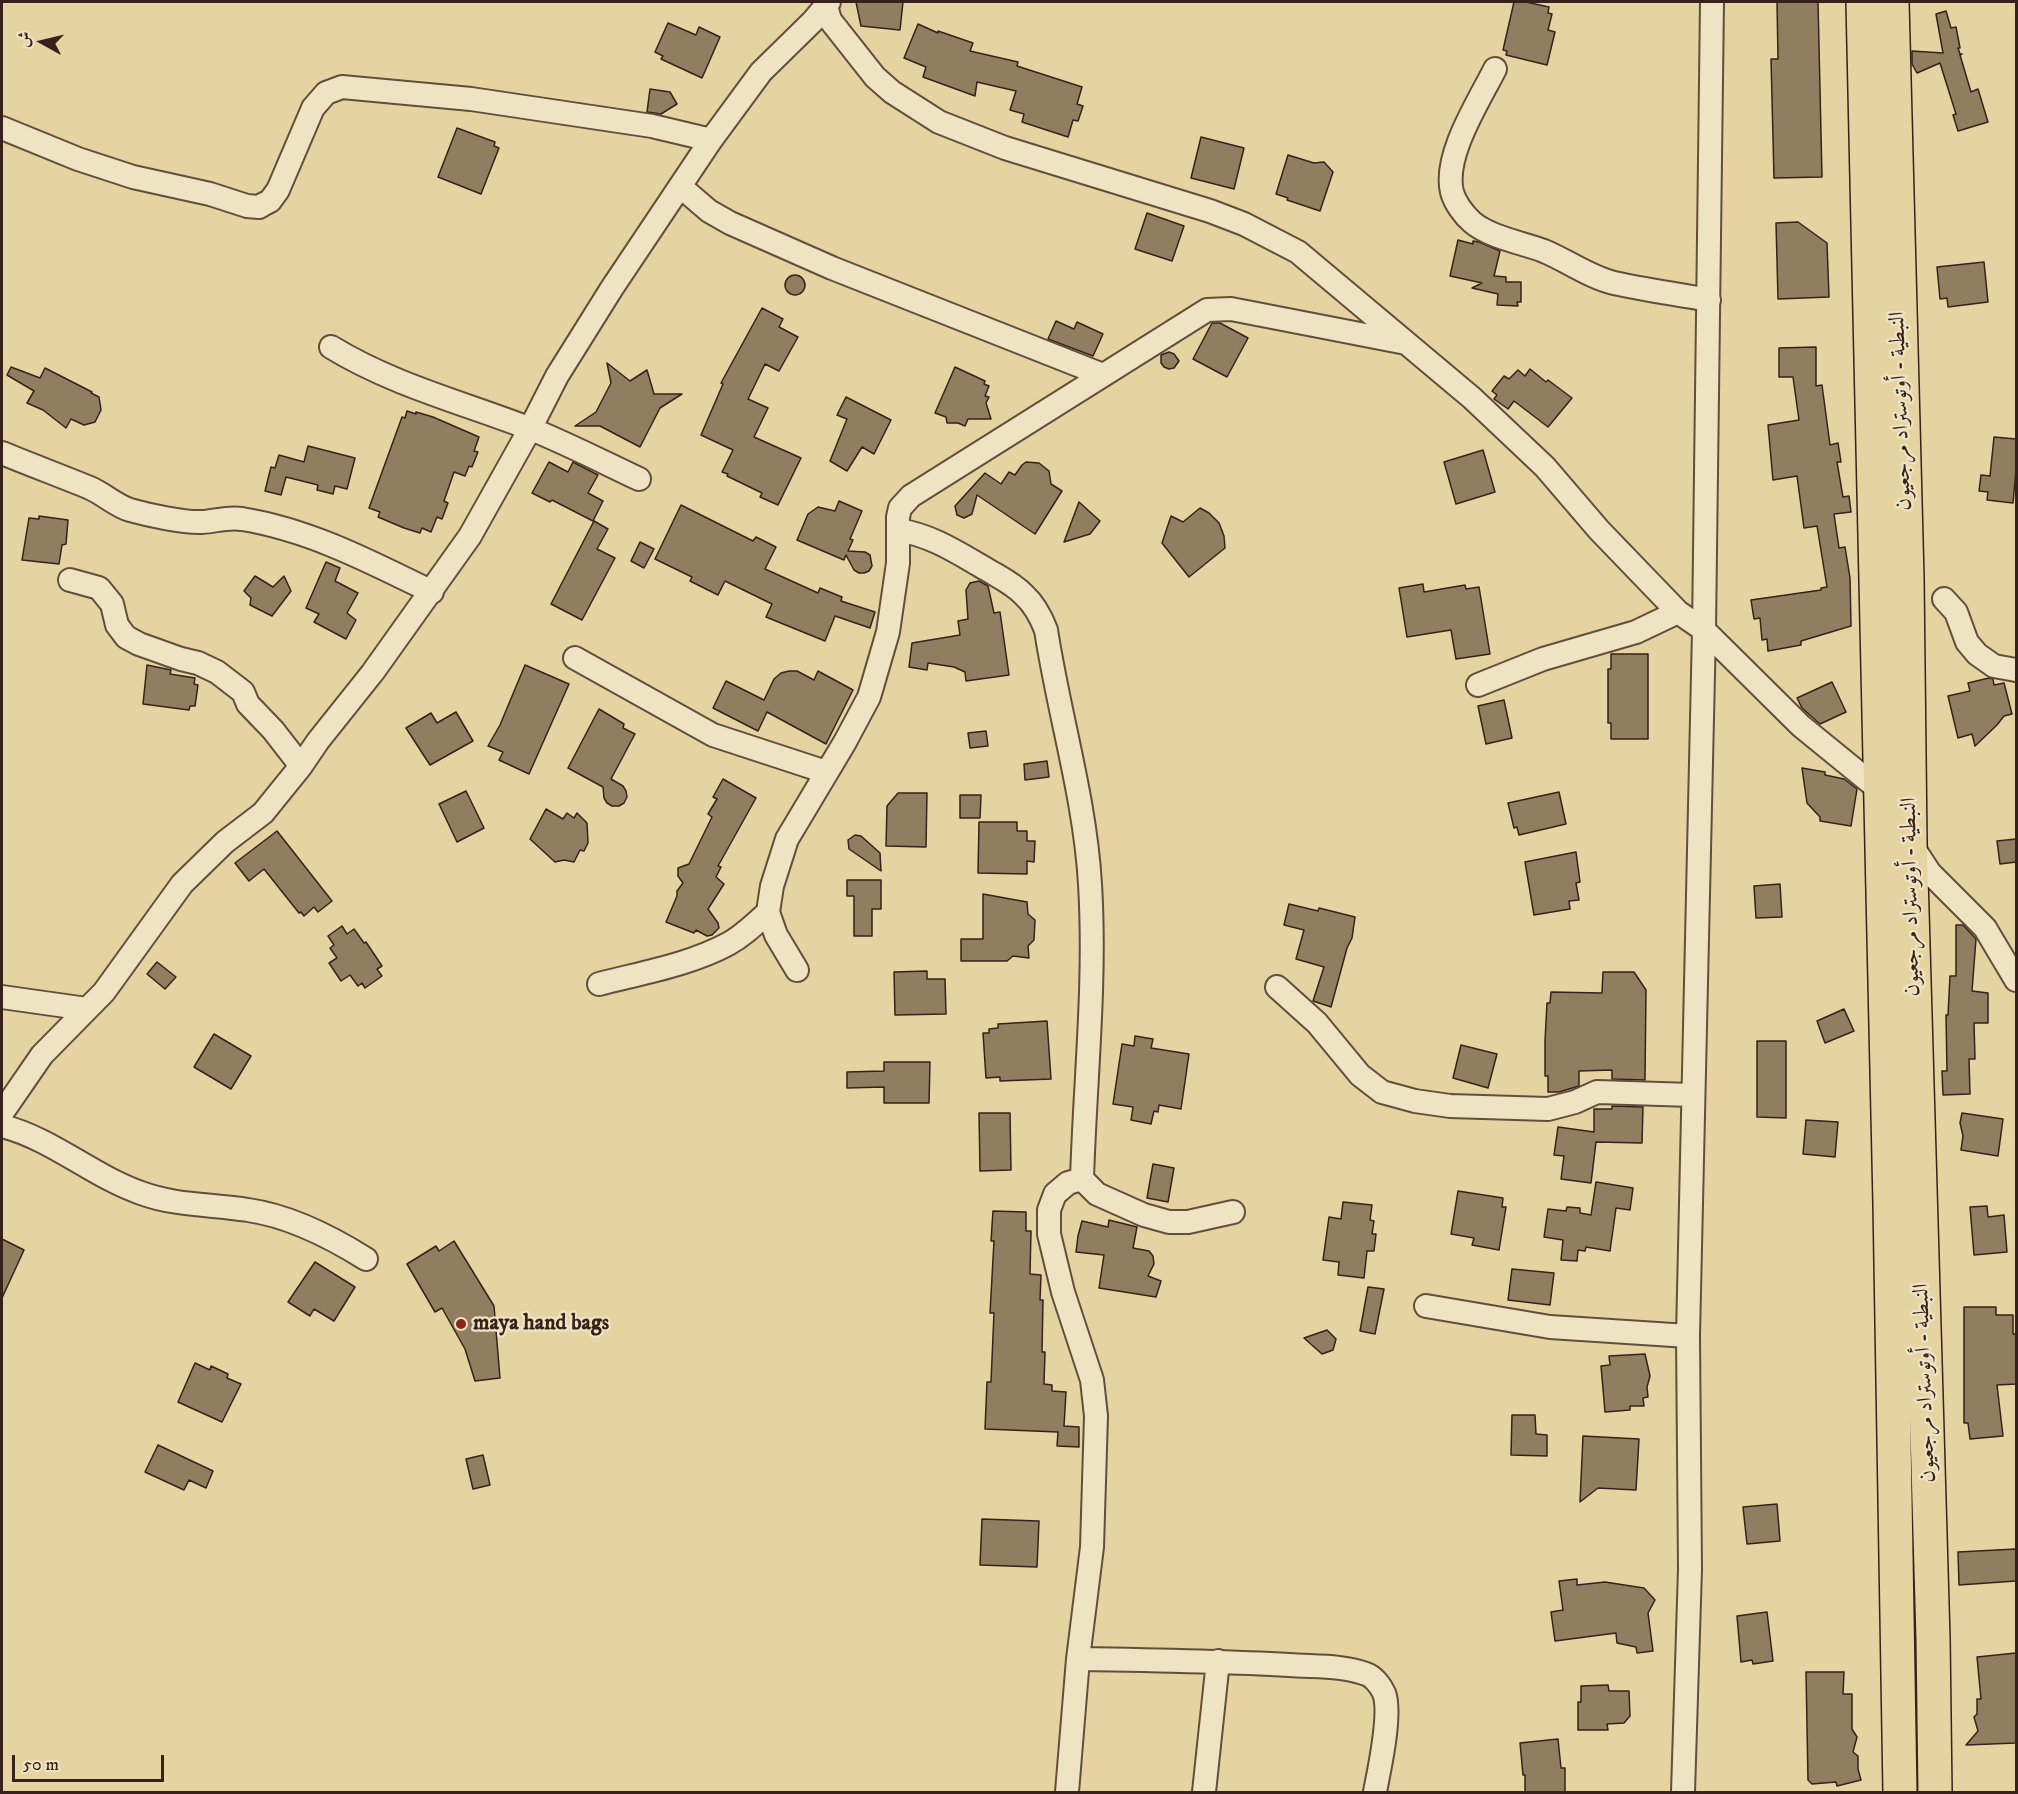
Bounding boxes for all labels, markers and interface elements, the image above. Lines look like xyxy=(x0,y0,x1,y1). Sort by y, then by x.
north arrow xyxy=(12,12,72,72)
text: ش xyxy=(13,30,35,49)
street label: النبطية - أوتوستراد مرجعيون xyxy=(1885,311,1919,511)
street label: النبطية - أوتوستراد مرجعيون xyxy=(1897,797,1927,997)
street label: النبطية - أوتوستراد مرجعيون xyxy=(1909,1283,1943,1483)
place label: maya hand bags xyxy=(473,1311,609,1337)
marker: maya hand bags xyxy=(454,1317,468,1331)
scale bar xyxy=(15,1743,166,1781)
text: 50 m xyxy=(23,1754,59,1776)

